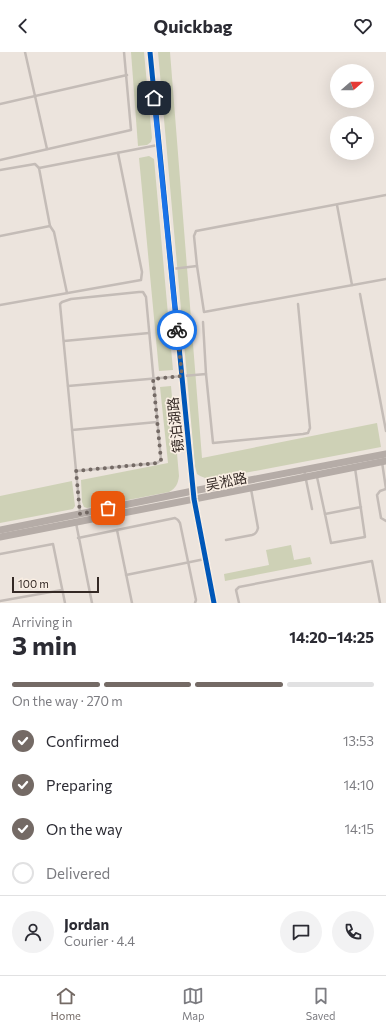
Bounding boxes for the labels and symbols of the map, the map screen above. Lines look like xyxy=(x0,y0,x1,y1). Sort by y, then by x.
north arrow xyxy=(330,64,374,108)
pin xyxy=(137,81,171,115)
courier xyxy=(157,310,197,350)
street label: 镜泊湖路 xyxy=(164,396,186,454)
street label: 吴淞路 xyxy=(204,469,248,493)
pin xyxy=(91,491,125,525)
scale bar xyxy=(12,575,99,594)

